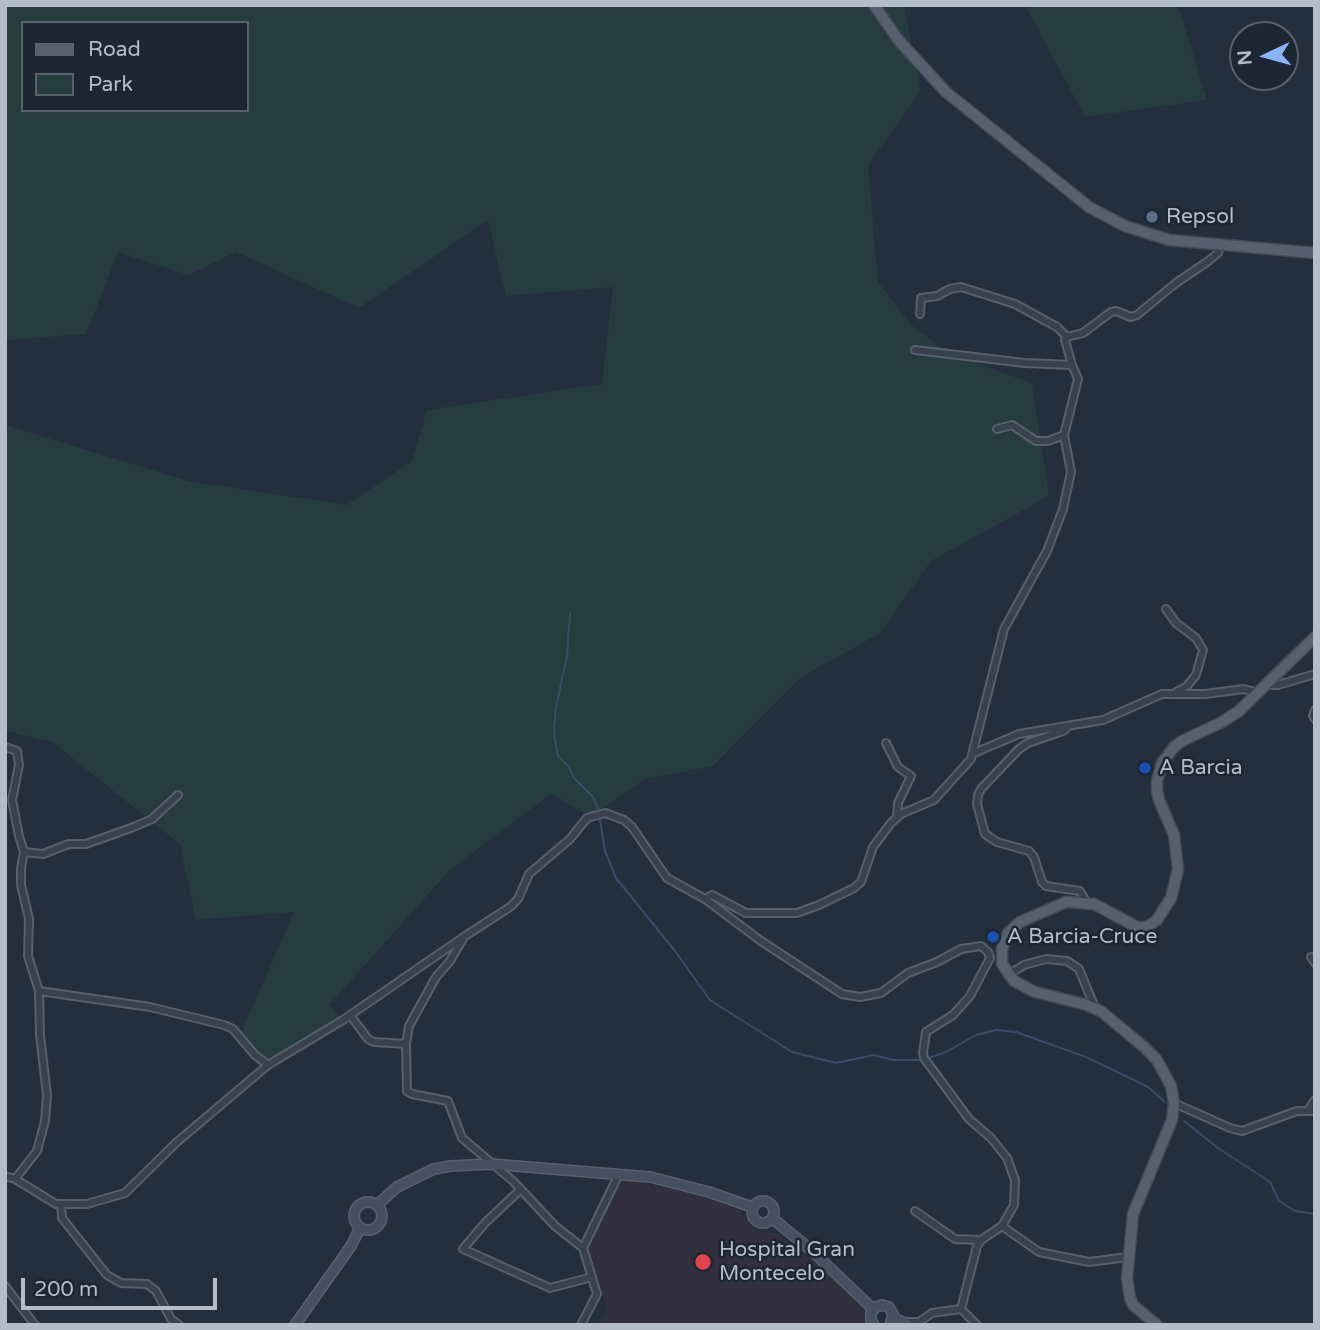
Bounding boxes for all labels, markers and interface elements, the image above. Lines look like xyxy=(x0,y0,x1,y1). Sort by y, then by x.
legend xyxy=(21,21,248,112)
north arrow xyxy=(1229,21,1299,91)
text: Road xyxy=(88,37,141,62)
text: N xyxy=(1233,49,1257,66)
text: Park xyxy=(88,72,133,97)
place label: Repsol xyxy=(1166,204,1234,230)
marker: Repsol xyxy=(1144,209,1160,225)
place label: A Barcia xyxy=(1159,755,1242,781)
marker: A Barcia xyxy=(1137,760,1153,776)
place label: A Barcia-Cruce xyxy=(1007,924,1157,950)
marker: A Barcia-Cruce xyxy=(985,929,1001,945)
place label: Hospital Gran Montecelo xyxy=(719,1237,855,1287)
marker: Hospital Gran Montecelo xyxy=(693,1252,713,1272)
scale bar xyxy=(24,1264,220,1308)
text: 200 m xyxy=(34,1277,98,1302)

